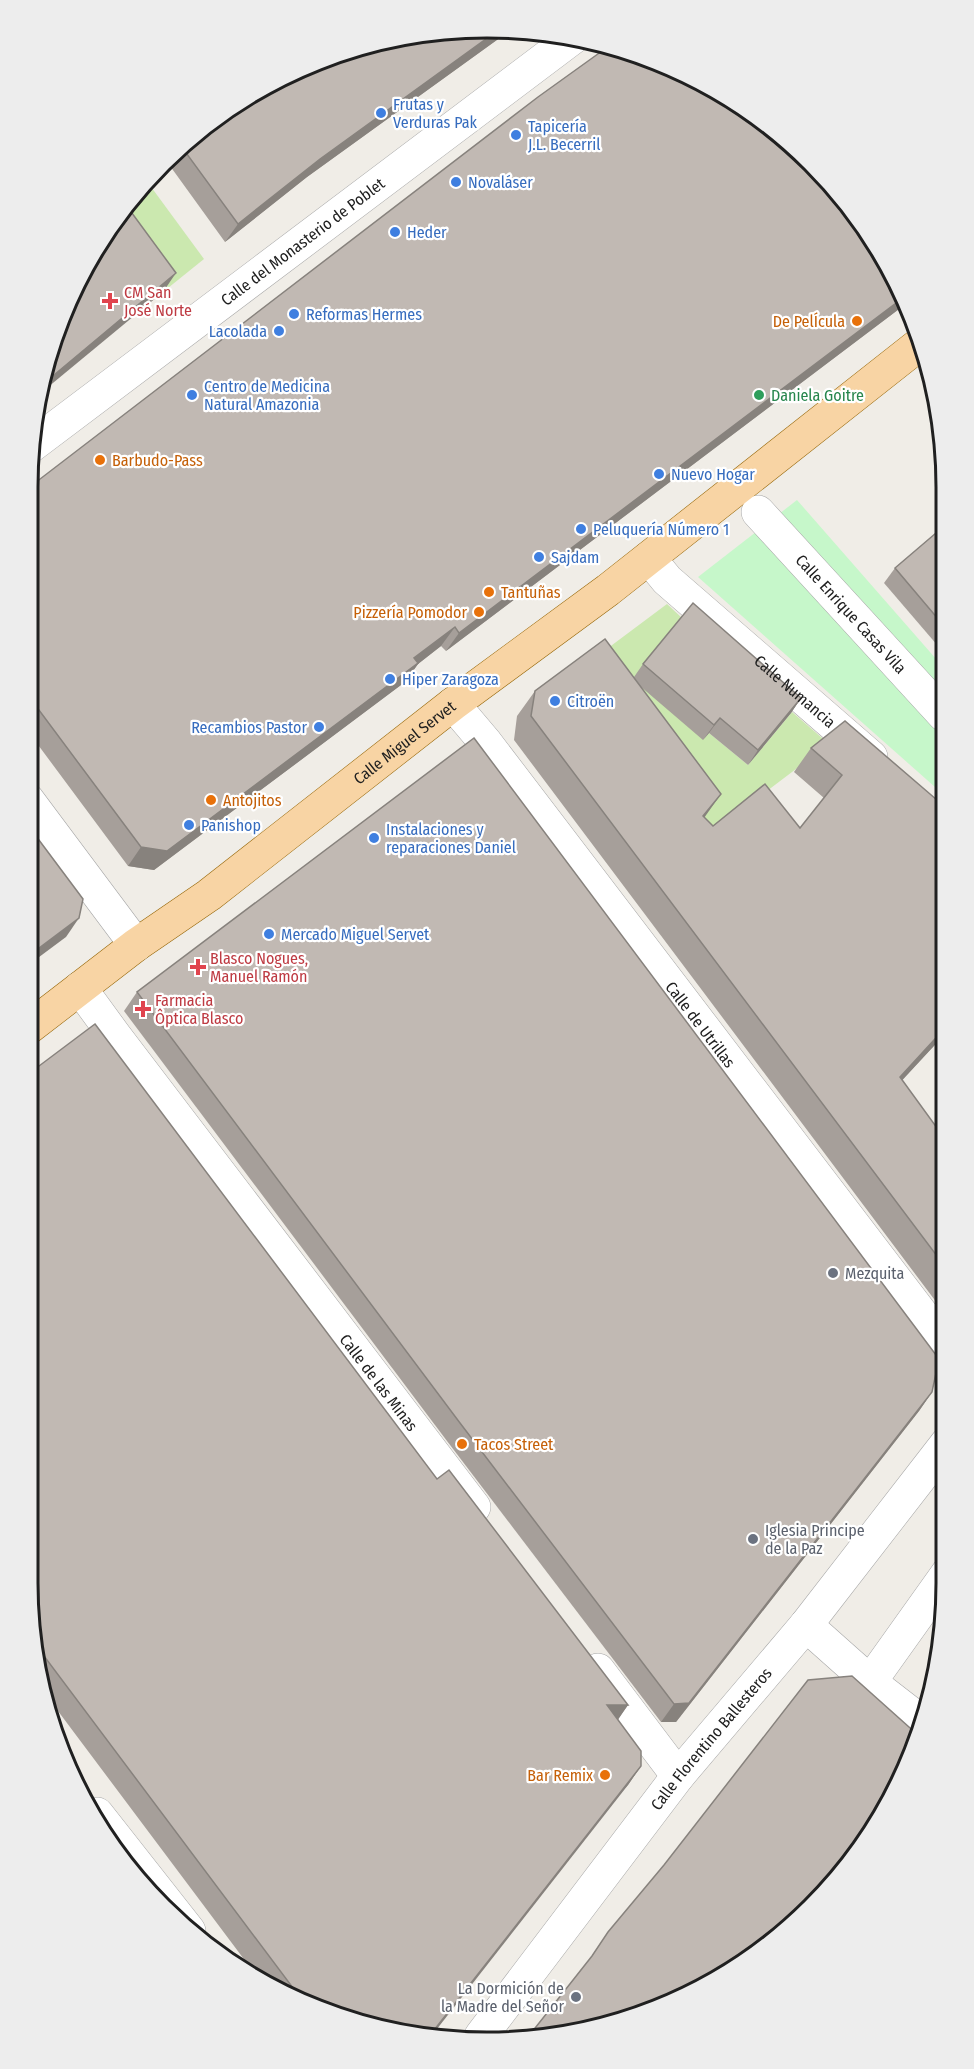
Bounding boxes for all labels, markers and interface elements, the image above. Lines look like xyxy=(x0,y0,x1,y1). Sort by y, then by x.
place label: Frutas y Verduras Pak xyxy=(393,95,478,132)
marker: Frutas y Verduras Pak xyxy=(374,106,388,120)
place label: Tapicería J.L. Becerril xyxy=(528,117,601,154)
marker: Tapicería J.L. Becerril xyxy=(509,128,523,142)
street label: Calle del Monasterio de Poblet xyxy=(217,173,389,309)
place label: Novaláser xyxy=(468,173,533,192)
marker: Novaláser xyxy=(449,175,463,189)
place label: Heder xyxy=(407,223,447,242)
marker: Heder xyxy=(388,225,402,239)
place label: CM San José Norte xyxy=(124,283,192,320)
marker: CM San José Norte xyxy=(101,292,119,310)
place label: Reformas Hermes xyxy=(306,305,422,324)
marker: Reformas Hermes xyxy=(287,307,301,321)
place label: De PelÍcula xyxy=(773,312,845,331)
marker: De PelÍcula xyxy=(850,314,864,328)
place label: Lacolada xyxy=(209,322,267,341)
marker: Lacolada xyxy=(272,324,286,338)
place label: Centro de Medicina Natural Amazonia xyxy=(204,377,330,414)
place label: Daniela Goitre xyxy=(771,386,864,405)
marker: Centro de Medicina Natural Amazonia xyxy=(185,388,199,402)
marker: Daniela Goitre xyxy=(752,388,766,402)
place label: Barbudo-Pass xyxy=(112,451,203,470)
marker: Barbudo-Pass xyxy=(93,453,107,467)
place label: Nuevo Hogar xyxy=(671,465,755,484)
marker: Nuevo Hogar xyxy=(652,467,666,481)
place label: Peluquería Número 1 xyxy=(593,520,729,539)
marker: Peluquería Número 1 xyxy=(574,522,588,536)
place label: Sajdam xyxy=(551,548,599,567)
marker: Sajdam xyxy=(532,550,546,564)
street label: Calle Enrique Casas Vila xyxy=(792,550,911,677)
place label: Tantuñas xyxy=(501,583,561,602)
marker: Tantuñas xyxy=(482,585,496,599)
place label: Pizzería Pomodor xyxy=(353,603,467,622)
marker: Pizzería Pomodor xyxy=(472,605,486,619)
street label: Calle Numancia xyxy=(751,651,840,732)
place label: Hiper Zaragoza xyxy=(402,670,499,689)
marker: Hiper Zaragoza xyxy=(383,672,397,686)
place label: Citroën xyxy=(567,692,614,711)
marker: Citroën xyxy=(548,694,562,708)
street label: Calle Miguel Servet xyxy=(349,696,460,788)
place label: Recambios Pastor xyxy=(191,718,307,737)
marker: Recambios Pastor xyxy=(312,720,326,734)
place label: Antojitos xyxy=(223,791,282,810)
marker: Antojitos xyxy=(204,793,218,807)
place label: Panishop xyxy=(201,816,261,835)
marker: Panishop xyxy=(182,818,196,832)
place label: Instalaciones y reparaciones Daniel xyxy=(386,820,516,857)
marker: Instalaciones y reparaciones Daniel xyxy=(367,831,381,845)
place label: Mercado Miguel Servet xyxy=(281,925,430,944)
marker: Mercado Miguel Servet xyxy=(262,927,276,941)
place label: Blasco Nogues, Manuel Ramón xyxy=(210,949,308,986)
marker: Blasco Nogues, Manuel Ramón xyxy=(191,960,205,974)
street label: Calle de Utrillas xyxy=(662,978,740,1071)
place label: Farmacia Ôptica Blasco xyxy=(155,991,244,1028)
marker: Farmacia Ôptica Blasco xyxy=(136,1002,150,1016)
place label: Mezquita xyxy=(845,1264,904,1283)
marker: Mezquita xyxy=(826,1266,840,1280)
street label: Calle de las Minas xyxy=(336,1330,422,1435)
place label: Tacos Street xyxy=(474,1435,554,1454)
marker: Tacos Street xyxy=(455,1437,469,1451)
place label: Iglesia Principe de la Paz xyxy=(765,1521,865,1558)
marker: Iglesia Principe de la Paz xyxy=(746,1532,760,1546)
street label: Calle Florentino Ballesteros xyxy=(646,1663,776,1814)
place label: Bar Remix xyxy=(527,1766,593,1785)
marker: Bar Remix xyxy=(598,1768,612,1782)
place label: La Dormición de la Madre del Señor xyxy=(441,1979,564,2016)
marker: La Dormición de la Madre del Señor xyxy=(569,1990,583,2004)

